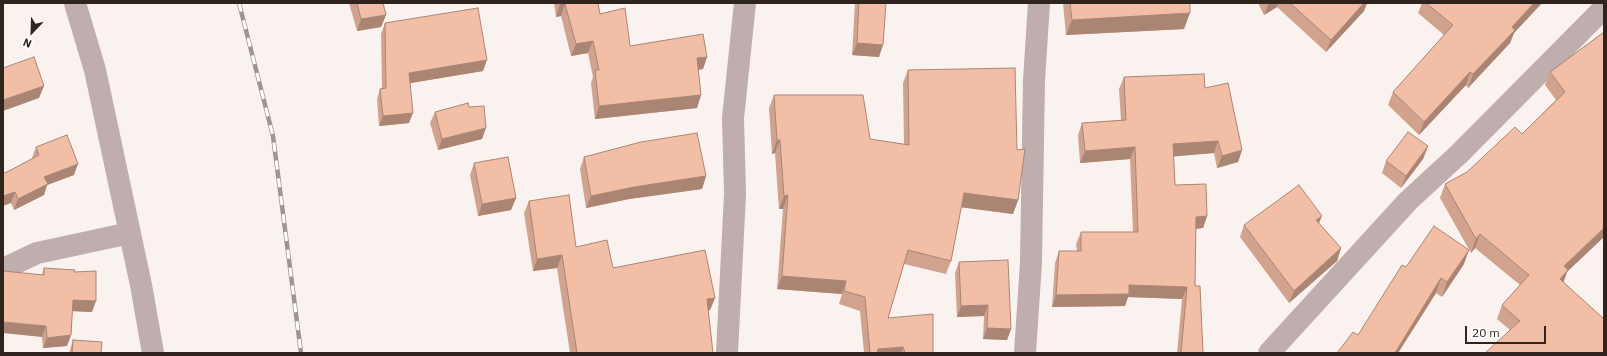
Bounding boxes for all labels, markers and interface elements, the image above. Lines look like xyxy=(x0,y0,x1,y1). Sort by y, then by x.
north arrow xyxy=(12,12,52,52)
text: N xyxy=(21,35,34,51)
scale bar xyxy=(1467,318,1548,344)
text: 20 m xyxy=(1472,325,1500,340)

